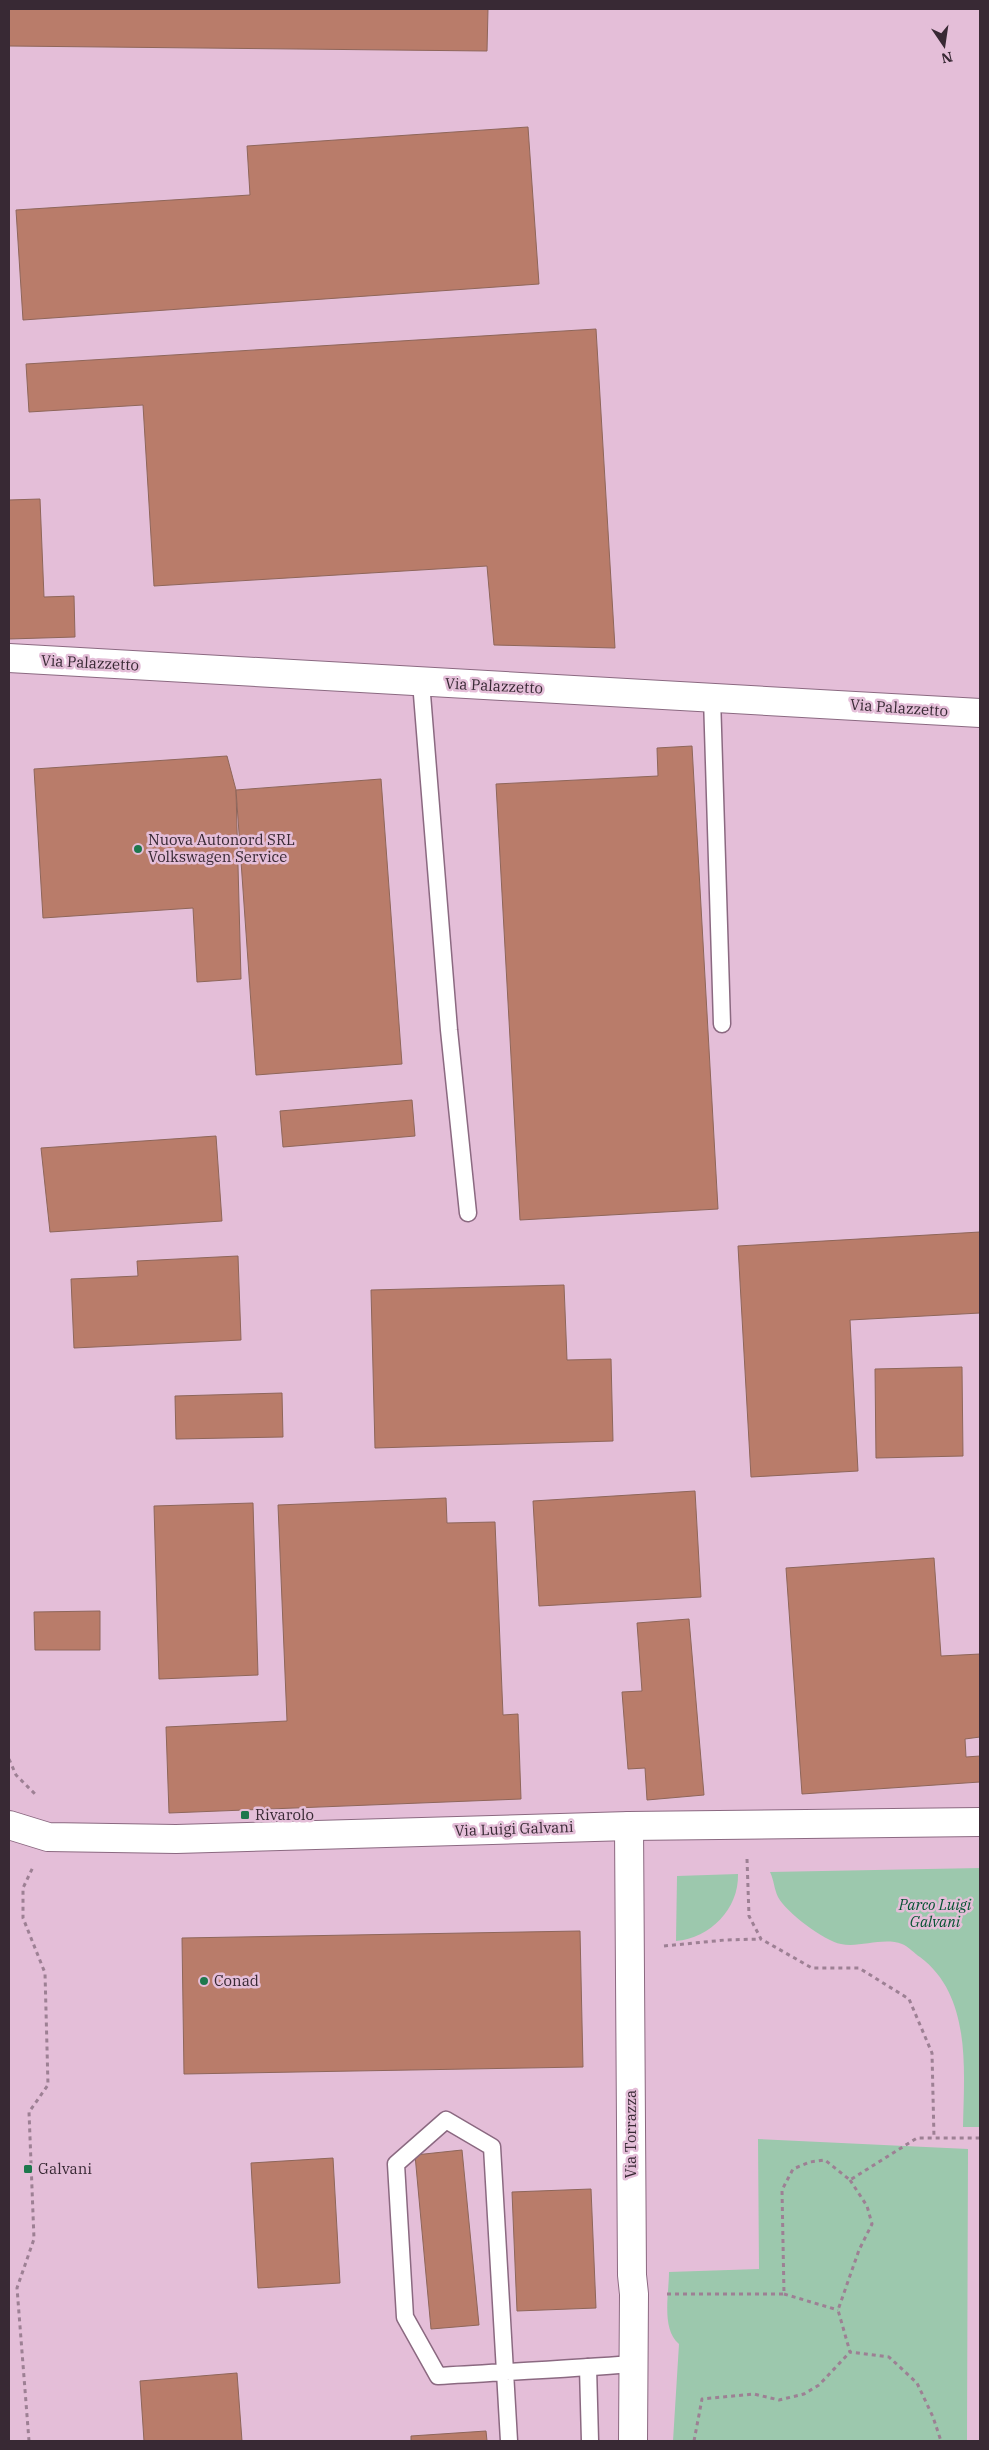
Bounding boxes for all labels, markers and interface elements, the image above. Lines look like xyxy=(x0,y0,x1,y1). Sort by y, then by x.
north arrow xyxy=(919,20,969,70)
text: N xyxy=(940,48,954,68)
street label: Via Palazzetto xyxy=(41,650,140,675)
street label: Via Palazzetto xyxy=(445,673,544,698)
street label: Via Palazzetto xyxy=(849,695,949,720)
place label: Nuova Autonord SRL Volkswagen Service xyxy=(148,830,295,866)
marker: Nuova Autonord SRL Volkswagen Service xyxy=(132,843,144,855)
place label: Rivarolo xyxy=(255,1805,314,1824)
marker: Rivarolo xyxy=(239,1809,251,1821)
street label: Via Luigi Galvani xyxy=(454,1817,574,1840)
park label: Parco Luigi Galvani xyxy=(898,1895,972,1931)
place label: Conad xyxy=(214,1971,259,1990)
marker: Conad xyxy=(198,1975,210,1987)
street label: Via Torrazza xyxy=(621,2090,640,2178)
place label: Galvani xyxy=(38,2159,92,2178)
marker: Galvani xyxy=(22,2163,34,2175)

